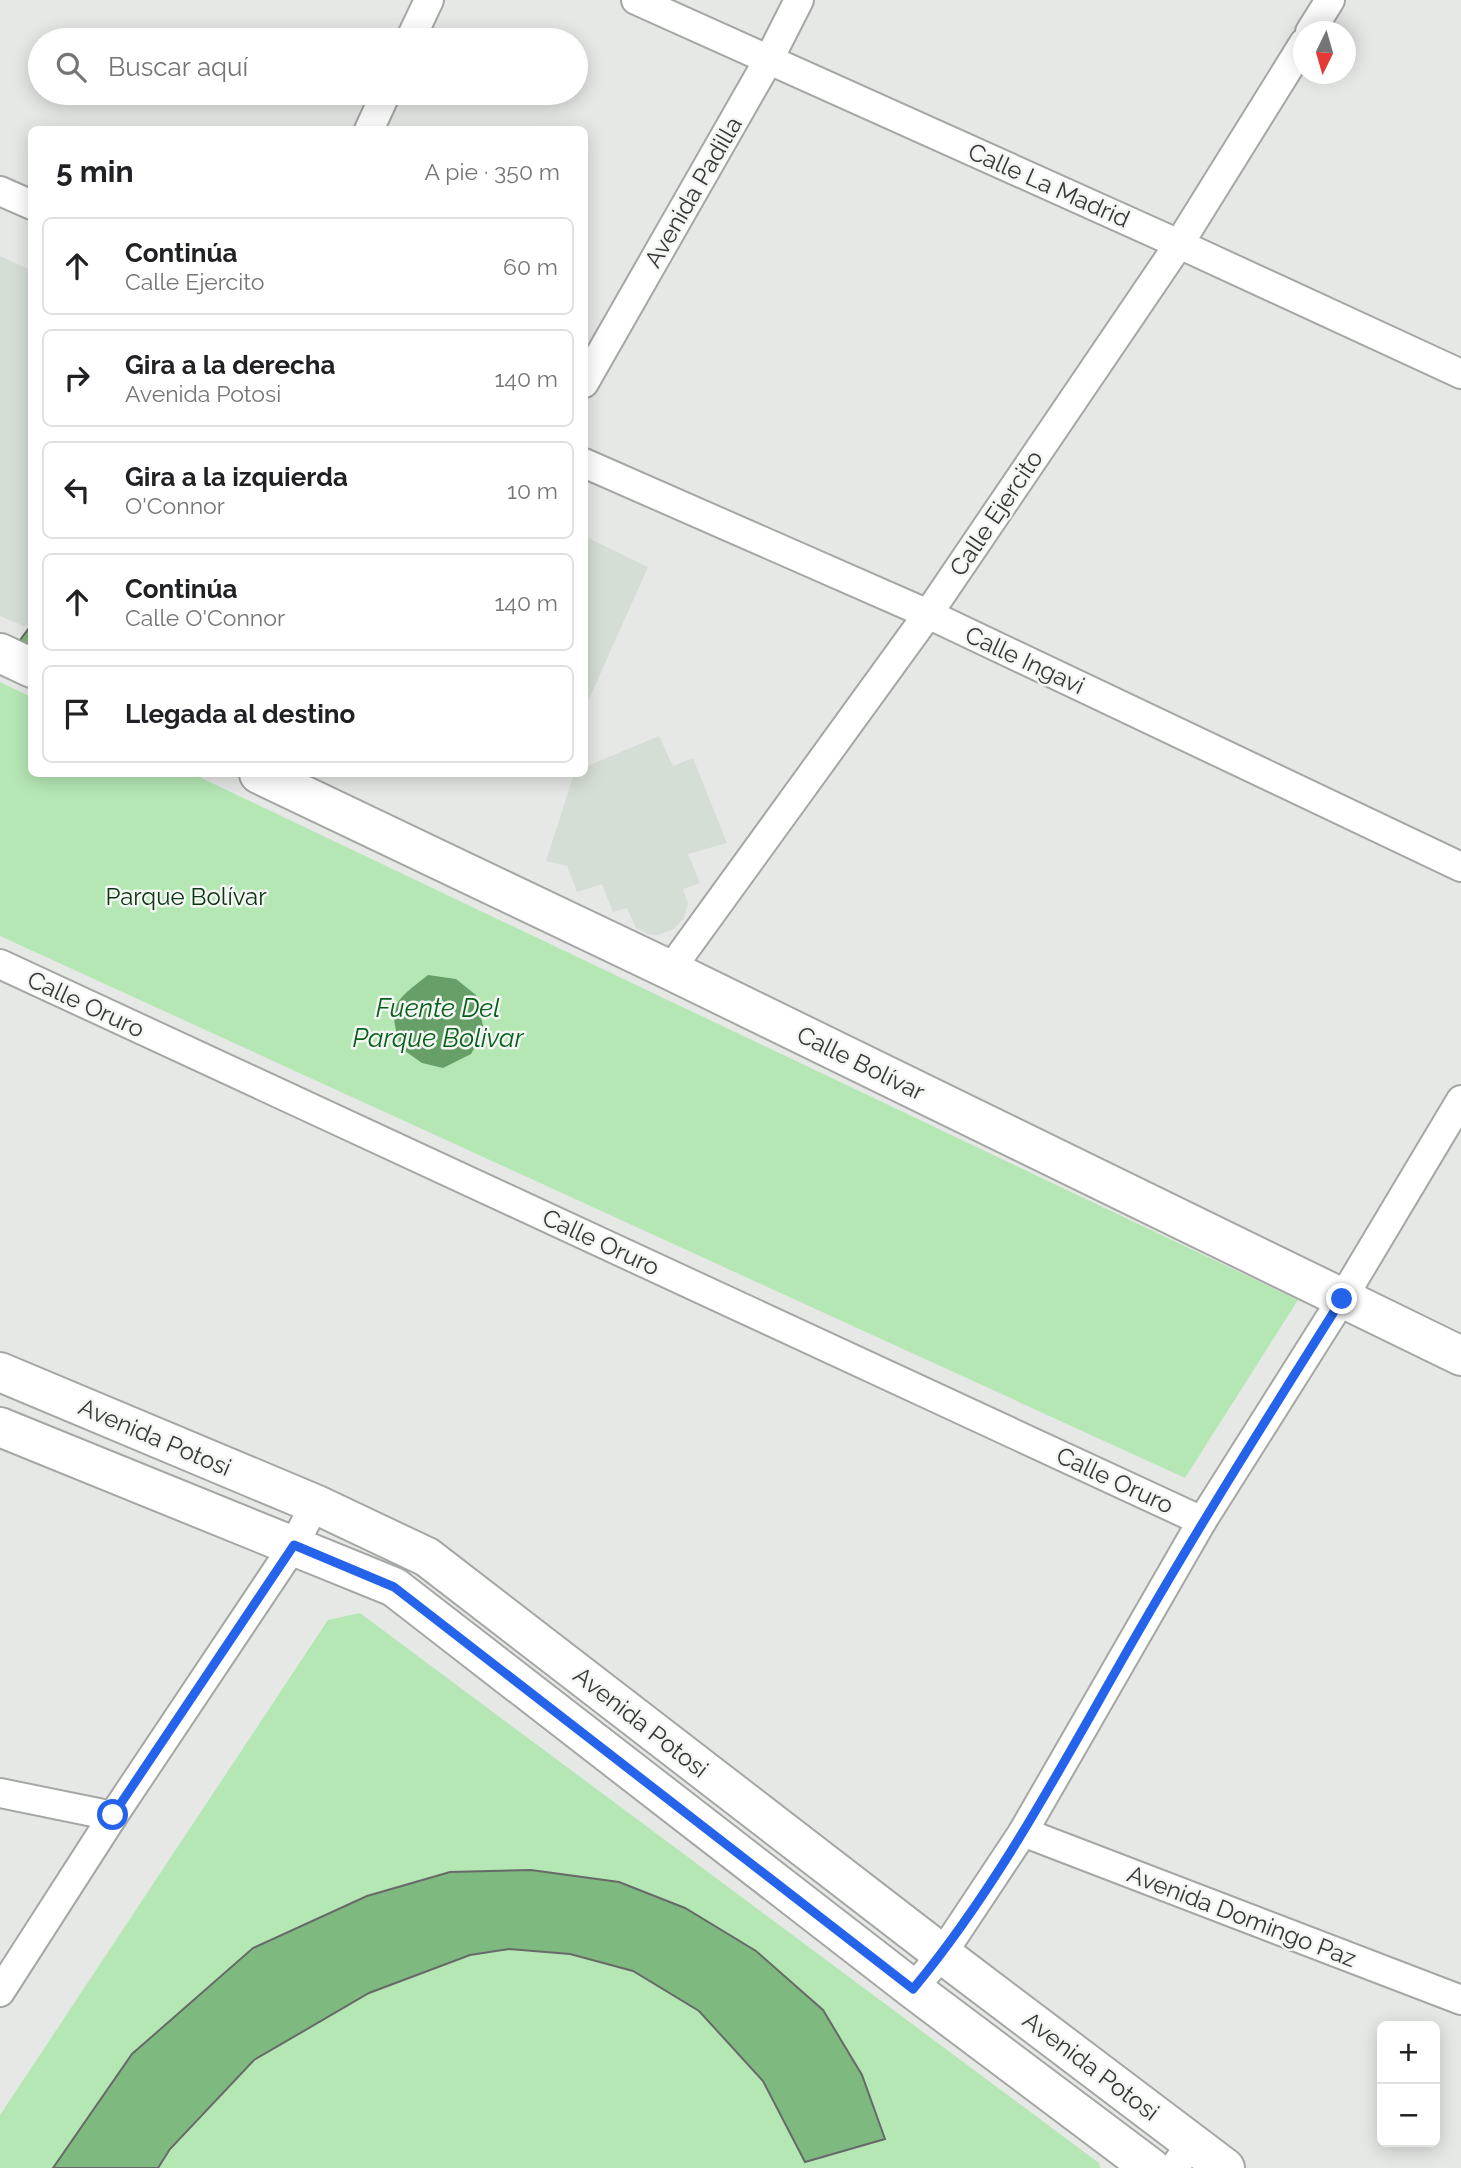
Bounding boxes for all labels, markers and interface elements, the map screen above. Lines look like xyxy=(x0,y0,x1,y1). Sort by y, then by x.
north arrow xyxy=(1293,21,1356,84)
search box xyxy=(28,28,588,105)
icon: search xyxy=(52,48,90,86)
text: Buscar aquí xyxy=(108,52,248,82)
street label: Avenida Padilla xyxy=(638,111,748,273)
street label: Calle La Madrid xyxy=(964,136,1134,234)
text: 5 min xyxy=(56,154,134,189)
text: A pie · 350 m xyxy=(425,158,560,185)
text: Continúa xyxy=(125,238,237,268)
icon: ahead xyxy=(58,247,96,285)
text: 60 m xyxy=(503,253,558,280)
text: Calle Ejercito xyxy=(125,268,264,295)
text: Gira a la derecha xyxy=(125,350,335,380)
icon: right xyxy=(58,359,96,397)
text: 140 m xyxy=(495,365,558,392)
text: Avenida Potosi xyxy=(125,380,281,407)
street label: Calle Ejercito xyxy=(943,445,1049,581)
text: Gira a la izquierda xyxy=(125,462,348,492)
icon: left xyxy=(58,471,96,509)
text: 10 m xyxy=(507,477,558,504)
text: O'Connor xyxy=(125,492,225,519)
text: Continúa xyxy=(125,574,237,604)
icon: ahead xyxy=(58,583,96,621)
text: 140 m xyxy=(495,589,558,616)
text: Calle O'Connor xyxy=(125,604,285,631)
street label: Calle Ingavi xyxy=(961,620,1089,700)
icon: arrive xyxy=(58,695,96,733)
text: Llegada al destino xyxy=(125,699,355,729)
park label: Parque Bolívar xyxy=(105,882,267,911)
street label: Calle Oruro xyxy=(23,964,149,1044)
water label: Fuente Del Parque Bolivar xyxy=(352,993,525,1053)
street label: Calle Bolívar xyxy=(792,1020,930,1107)
street label: Calle Oruro xyxy=(538,1202,664,1282)
route end xyxy=(1326,1283,1357,1314)
street label: Avenida Potosi xyxy=(74,1392,236,1482)
street label: Calle Oruro xyxy=(1052,1440,1178,1520)
street label: Avenida Potosi xyxy=(568,1660,714,1784)
route start xyxy=(97,1799,128,1830)
street label: Avenida Domingo Paz xyxy=(1123,1859,1361,1973)
street label: Avenida Potosi xyxy=(1017,2005,1165,2127)
map controls xyxy=(1377,2021,1440,2147)
button: + xyxy=(1377,2021,1440,2084)
button: − xyxy=(1377,2084,1440,2147)

